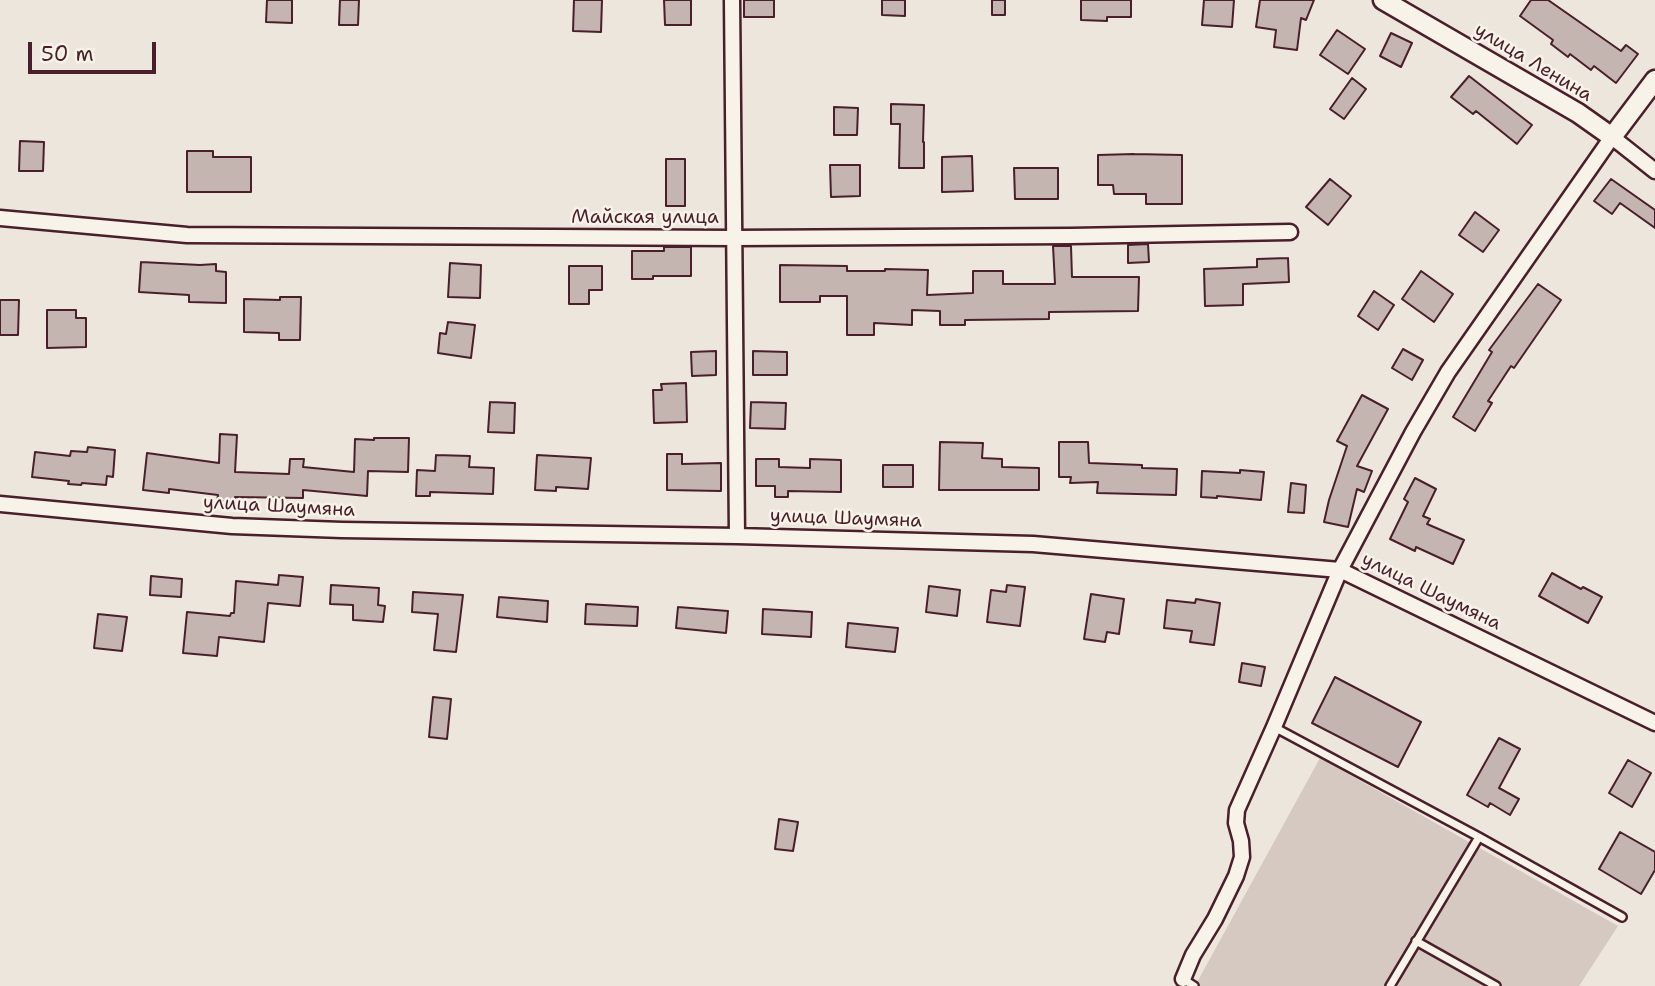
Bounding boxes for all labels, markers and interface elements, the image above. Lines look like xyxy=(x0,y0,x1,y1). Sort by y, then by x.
street label: улица Ленина xyxy=(1470,19,1596,107)
scale bar xyxy=(32,28,159,72)
text: 50 m xyxy=(41,40,94,68)
street label: Майская улица xyxy=(571,207,719,229)
street label: улица Шаумяна xyxy=(202,492,356,522)
street label: улица Шаумяна xyxy=(770,505,922,533)
street label: улица Шаумяна xyxy=(1358,548,1504,636)

